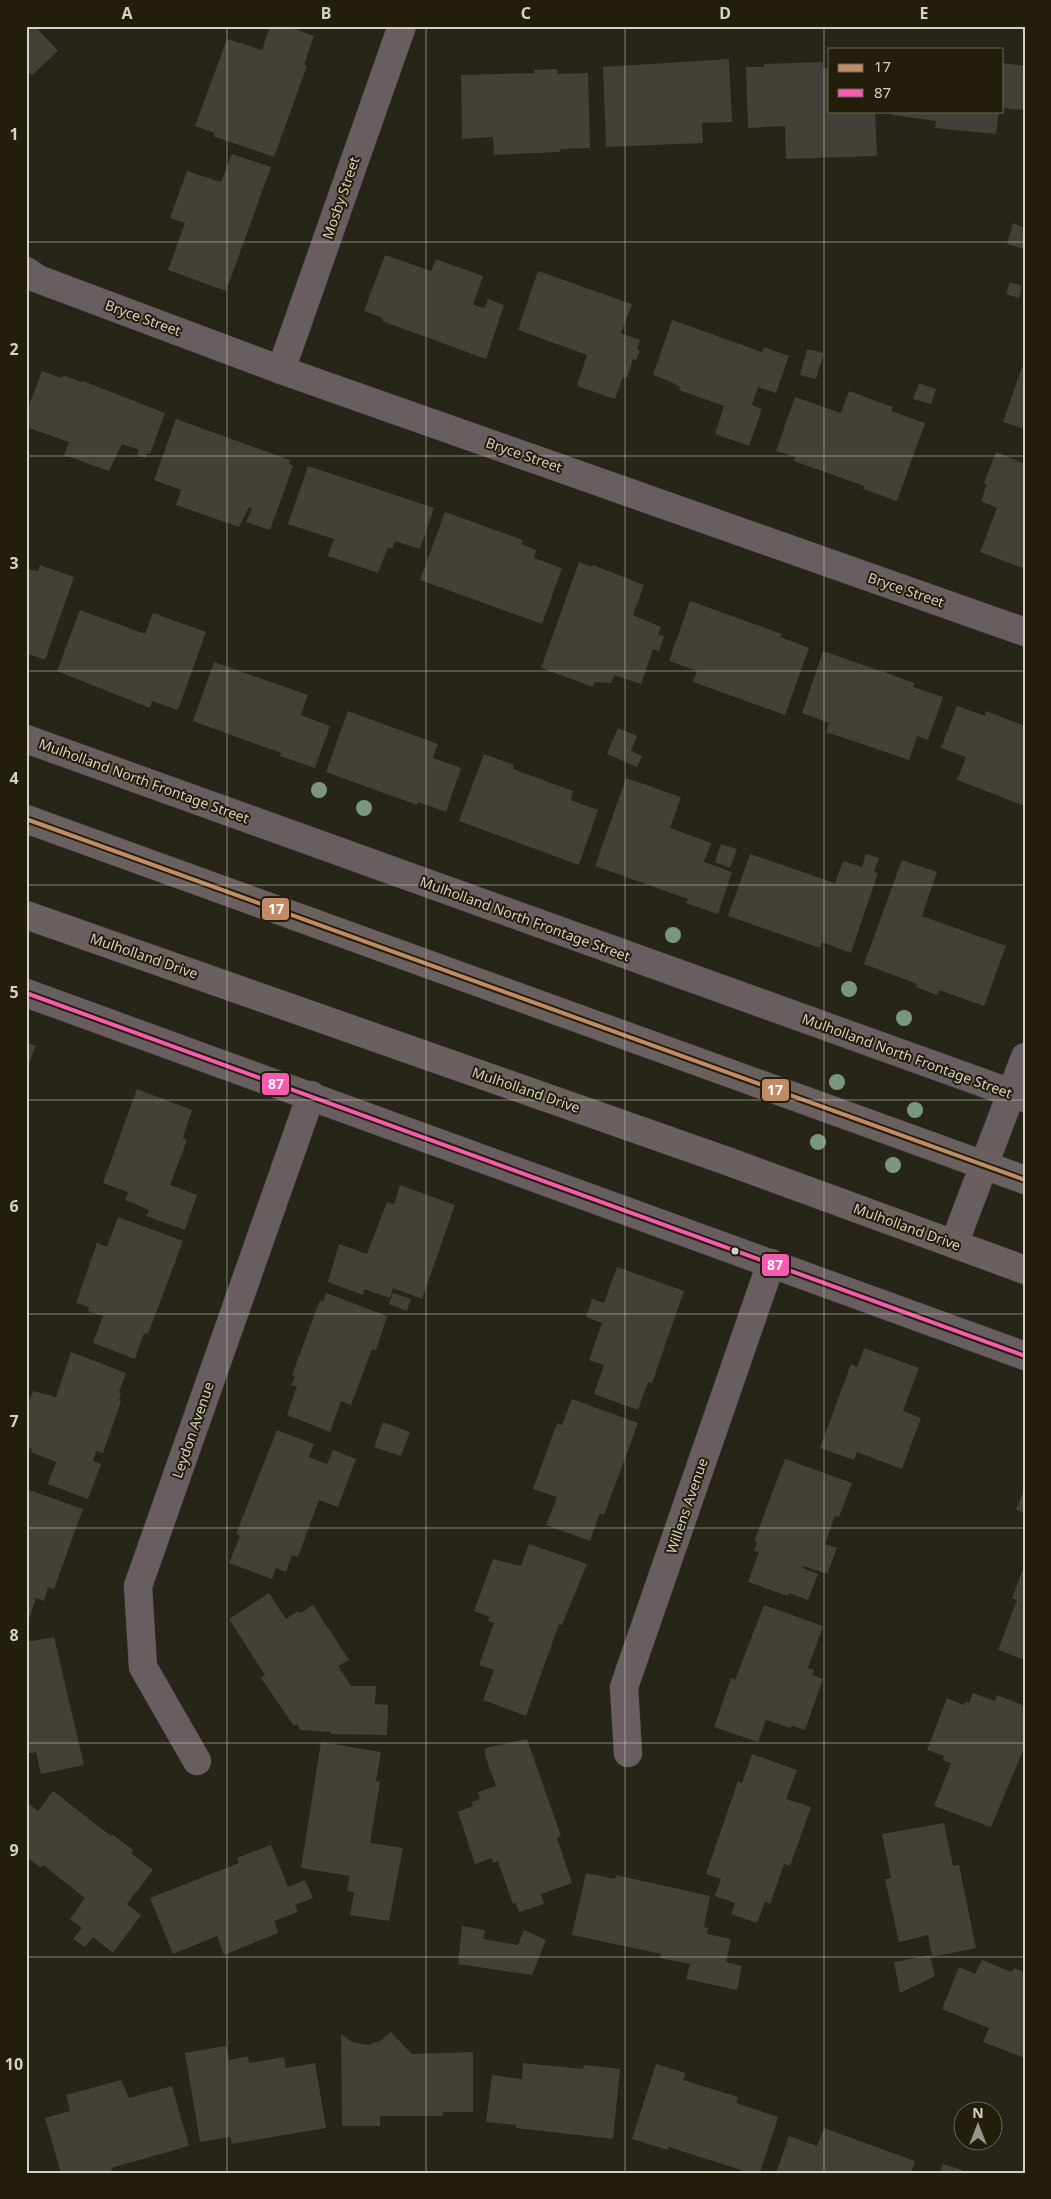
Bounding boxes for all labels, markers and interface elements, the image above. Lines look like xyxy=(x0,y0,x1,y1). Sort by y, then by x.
text: A xyxy=(121,2,133,24)
text: B xyxy=(321,2,331,24)
text: C xyxy=(521,2,531,24)
text: D xyxy=(719,2,731,24)
text: E xyxy=(920,2,929,24)
legend xyxy=(828,48,1004,112)
text: 17 xyxy=(874,56,891,76)
text: 87 xyxy=(874,82,891,102)
text: 1 xyxy=(9,123,19,145)
street label: Mosby Street xyxy=(318,154,364,242)
street label: Bryce Street xyxy=(103,295,184,340)
text: 2 xyxy=(9,338,19,360)
street label: Bryce Street xyxy=(484,433,565,476)
text: 3 xyxy=(9,552,19,574)
street label: Bryce Street xyxy=(866,568,947,611)
street label: Mulholland North Frontage Street xyxy=(36,734,252,827)
text: 4 xyxy=(9,767,19,789)
street label: Mulholland North Frontage Street xyxy=(417,872,633,965)
line badge: 17 xyxy=(261,897,290,921)
text: 17 xyxy=(268,899,284,918)
street label: Mulholland Drive xyxy=(88,928,201,983)
text: 5 xyxy=(9,981,19,1003)
street label: Mulholland North Frontage Street xyxy=(799,1009,1015,1102)
street label: Mulholland Drive xyxy=(470,1062,583,1117)
line badge: 87 xyxy=(261,1072,290,1096)
text: 87 xyxy=(268,1074,284,1093)
line badge: 17 xyxy=(761,1078,790,1102)
text: 17 xyxy=(767,1080,783,1099)
text: 6 xyxy=(9,1195,19,1217)
street label: Mulholland Drive xyxy=(851,1198,963,1255)
unlabelled marker xyxy=(730,1246,740,1256)
line badge: 87 xyxy=(761,1253,790,1277)
text: 87 xyxy=(767,1255,783,1274)
street label: Leydon Avenue xyxy=(167,1379,218,1481)
text: 7 xyxy=(9,1410,19,1432)
street label: Willens Avenue xyxy=(661,1455,712,1556)
text: 8 xyxy=(9,1624,19,1646)
text: 9 xyxy=(9,1839,19,1861)
text: 10 xyxy=(5,2053,23,2075)
north arrow xyxy=(954,2102,1004,2152)
text: N xyxy=(972,2103,984,2122)

